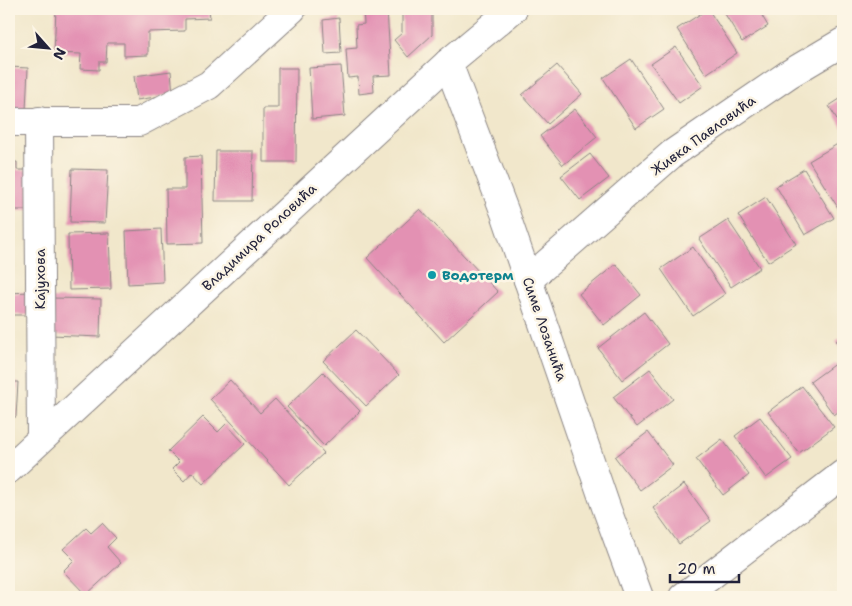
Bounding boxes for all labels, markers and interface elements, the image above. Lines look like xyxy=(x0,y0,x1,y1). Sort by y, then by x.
north arrow xyxy=(22,22,72,72)
text: N xyxy=(49,45,70,63)
street label: Живка Павловића xyxy=(647,91,759,179)
street label: Владимира Роловића xyxy=(198,179,320,295)
street label: Кајухова xyxy=(31,248,49,309)
place label: Водотерм xyxy=(442,266,514,284)
marker: Водотерм xyxy=(426,269,438,281)
street label: Симе Лозанића xyxy=(519,275,571,384)
scale bar xyxy=(670,551,738,583)
text: 20 m xyxy=(677,559,716,579)

